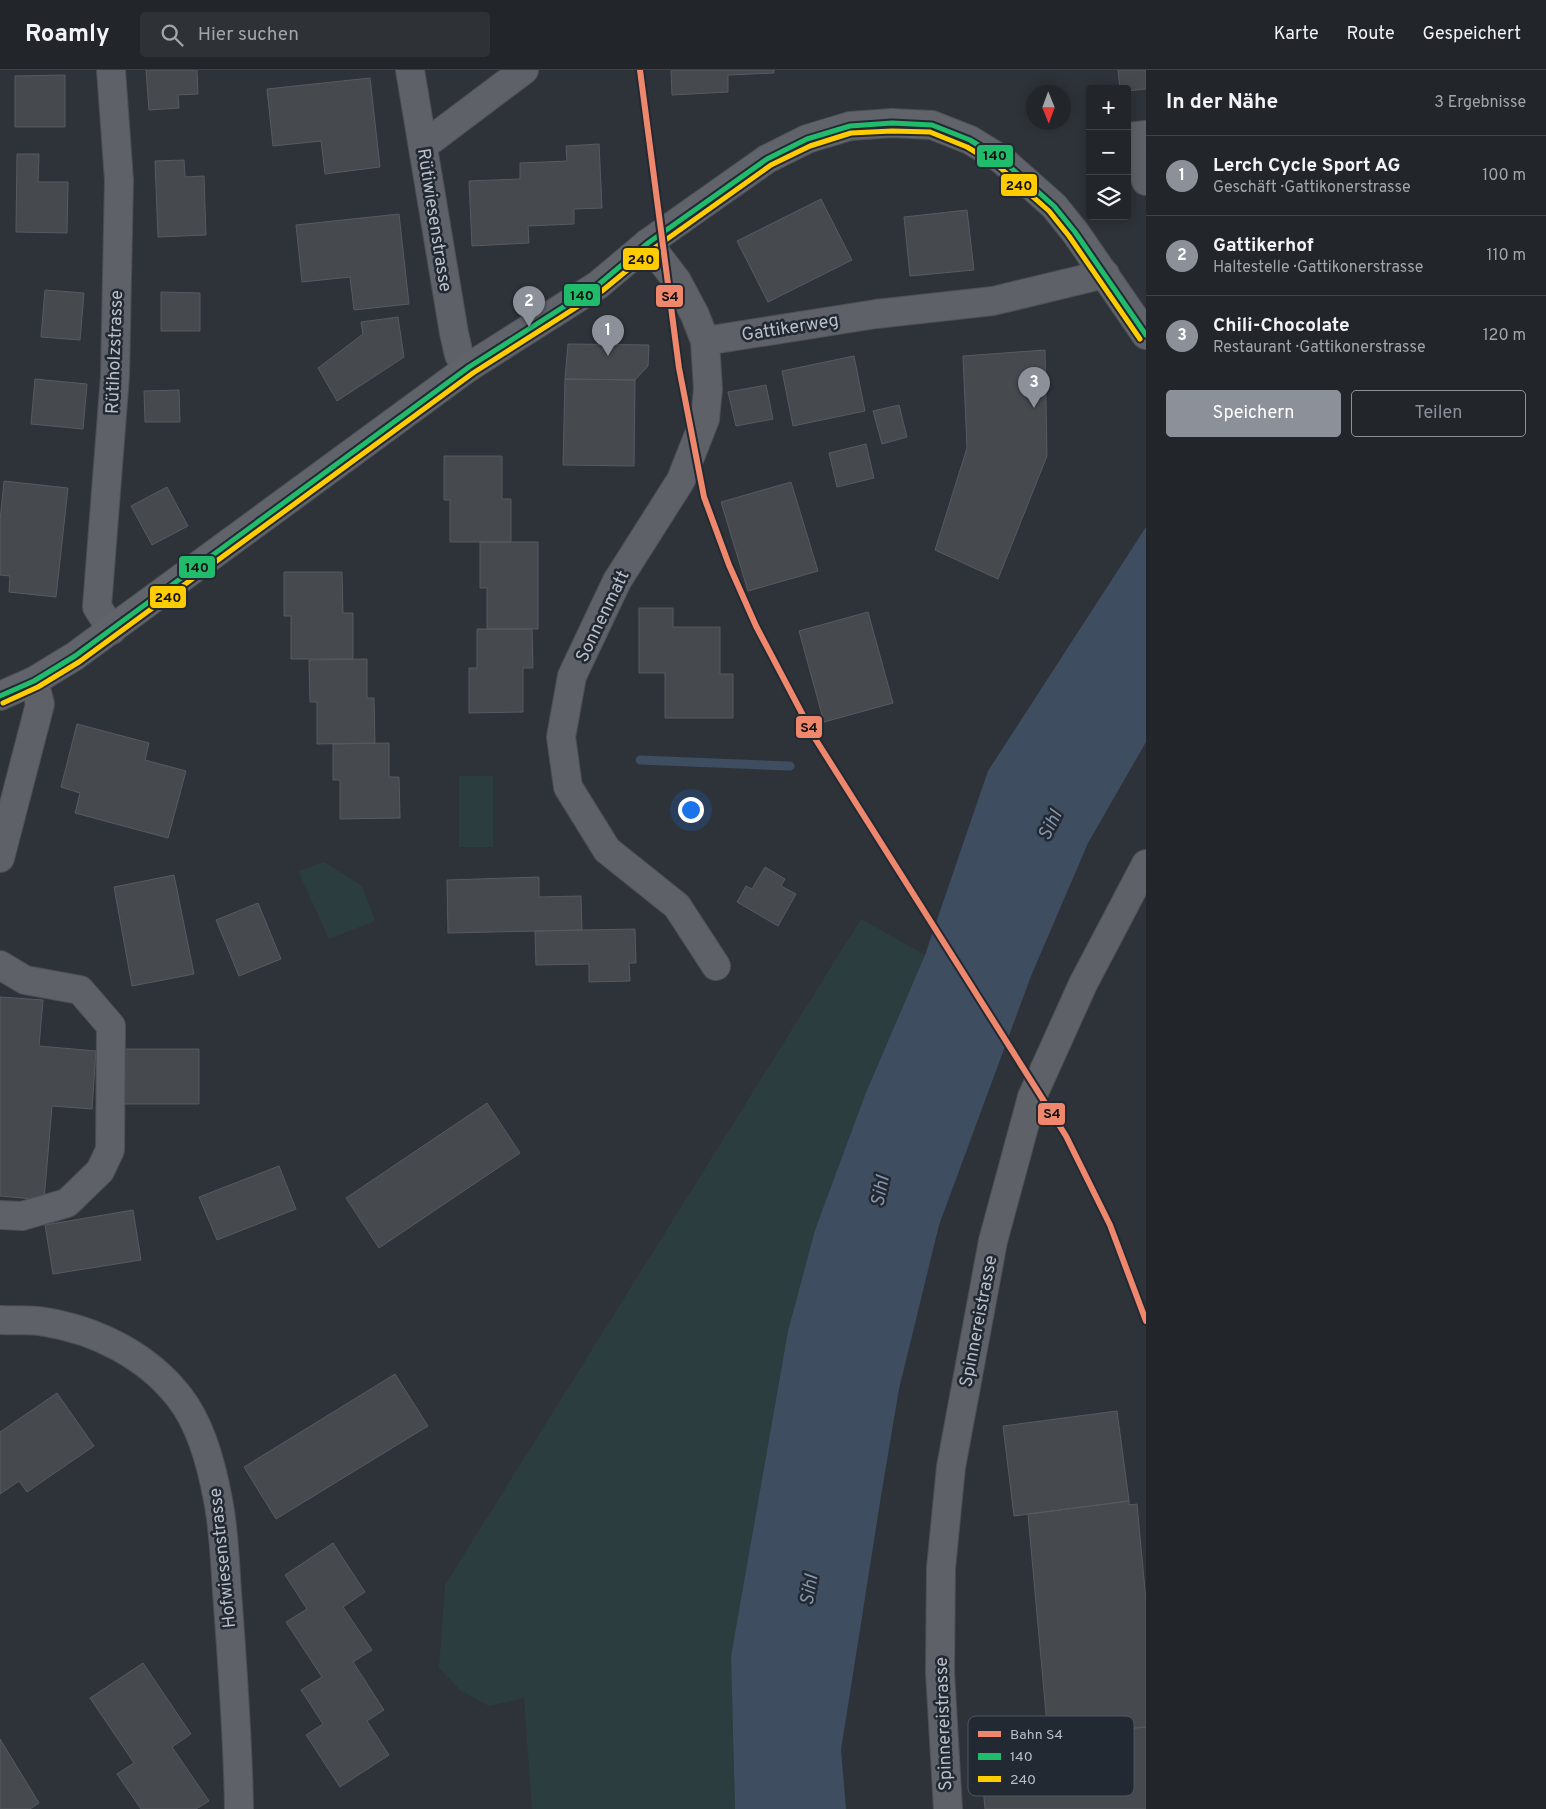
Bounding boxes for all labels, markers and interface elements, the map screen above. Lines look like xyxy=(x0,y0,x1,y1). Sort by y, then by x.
search box xyxy=(140,12,490,57)
text: Roamly xyxy=(25,20,110,50)
icon: search xyxy=(158,21,186,49)
text: Hier suchen xyxy=(198,23,299,47)
text: Karte xyxy=(1274,23,1319,46)
text: Route xyxy=(1347,23,1395,46)
text: Gespeichert xyxy=(1423,23,1521,46)
north arrow xyxy=(1026,85,1071,130)
map controls xyxy=(1086,85,1131,220)
button: + xyxy=(1086,85,1131,130)
text: In der Nähe xyxy=(1166,89,1278,116)
text: 3 Ergebnisse xyxy=(1434,93,1526,113)
button: − xyxy=(1086,130,1131,175)
line badge: 140 xyxy=(976,144,1014,168)
street label: Rütiwiesenstrasse xyxy=(411,147,456,294)
text: 140 xyxy=(983,148,1007,165)
text: Lerch Cycle Sport AG xyxy=(1213,154,1400,178)
text: 1 xyxy=(1179,166,1185,186)
text: 100 m xyxy=(1482,166,1526,186)
line badge: 240 xyxy=(1000,173,1038,197)
button: layers xyxy=(1086,175,1131,220)
text: 240 xyxy=(1006,178,1032,195)
text: Geschäft · Gattikonerstrasse xyxy=(1213,178,1411,198)
text: Gattikerhof xyxy=(1213,234,1314,258)
text: 2 xyxy=(1177,246,1187,266)
text: 110 m xyxy=(1486,246,1526,266)
line badge: 240 xyxy=(622,247,660,271)
text: 240 xyxy=(628,252,654,269)
text: Haltestelle · Gattikonerstrasse xyxy=(1213,258,1423,278)
line badge: 140 xyxy=(563,283,601,307)
line badge: S4 xyxy=(655,284,684,308)
pin: 2 xyxy=(513,286,545,327)
text: 140 xyxy=(570,288,594,305)
text: S4 xyxy=(661,289,679,306)
street label: Rütiholzstrasse xyxy=(102,290,129,414)
street label: Gattikerweg xyxy=(740,309,840,347)
text: Chili-Chocolate xyxy=(1213,314,1350,338)
pin: 1 xyxy=(592,315,624,356)
text: 3 xyxy=(1177,326,1187,346)
text: 120 m xyxy=(1483,326,1526,346)
text: Restaurant · Gattikonerstrasse xyxy=(1213,338,1426,358)
pin: 3 xyxy=(1018,367,1050,408)
button: Speichern xyxy=(1166,390,1341,437)
button: Teilen xyxy=(1351,390,1526,437)
line badge: 140 xyxy=(178,555,216,579)
text: 140 xyxy=(185,560,209,577)
street label: Sonnenmatt xyxy=(571,567,635,666)
line badge: 240 xyxy=(149,585,187,609)
text: 240 xyxy=(155,590,181,607)
line badge: S4 xyxy=(795,715,823,739)
text: S4 xyxy=(800,720,818,737)
your location xyxy=(678,797,704,823)
water label: Sihl xyxy=(1033,806,1069,845)
line badge: S4 xyxy=(1037,1102,1066,1126)
text: S4 xyxy=(1043,1106,1061,1123)
water label: Sihl xyxy=(866,1173,896,1209)
street label: Spinnereistrasse xyxy=(955,1253,1004,1389)
street label: Hofwiesenstrasse xyxy=(205,1487,242,1629)
water label: Sihl xyxy=(795,1572,825,1608)
street label: Spinnereistrasse xyxy=(931,1657,958,1791)
legend xyxy=(968,1716,1134,1796)
text: Bahn S4 xyxy=(1010,1727,1063,1744)
text: 140 xyxy=(1010,1749,1033,1766)
text: 240 xyxy=(1010,1772,1036,1789)

